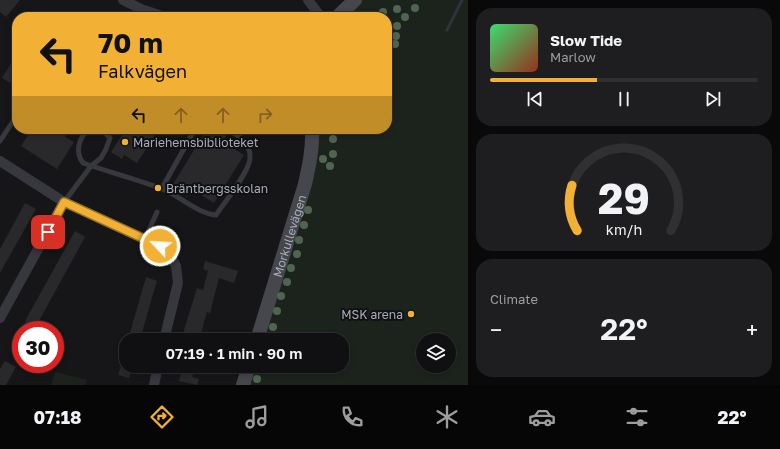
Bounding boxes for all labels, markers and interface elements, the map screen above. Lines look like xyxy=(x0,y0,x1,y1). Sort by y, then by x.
text: 70 m xyxy=(98,26,163,59)
icon: left xyxy=(32,28,84,80)
text: Slow Tide xyxy=(550,31,622,49)
text: Marlow xyxy=(550,49,596,65)
text: Falkvägen xyxy=(98,60,187,82)
icon: previous xyxy=(524,88,546,110)
icon: pause xyxy=(613,88,635,110)
icon: next xyxy=(702,88,724,110)
icon: left xyxy=(128,104,150,126)
icon: ahead xyxy=(170,104,192,126)
icon: ahead xyxy=(212,104,234,126)
icon: right xyxy=(254,104,276,126)
place label: Mariehemsbiblioteket xyxy=(133,135,259,150)
marker: Mariehemsbiblioteket xyxy=(120,137,130,147)
text: 29 xyxy=(598,172,650,222)
place label: Bräntbergsskolan xyxy=(166,181,268,196)
marker: Bräntbergsskolan xyxy=(153,183,163,193)
street label: Morkullevägen xyxy=(269,193,309,279)
pin xyxy=(31,215,65,249)
text: km/h xyxy=(606,220,642,237)
icon: arrive xyxy=(37,221,59,243)
position arrow xyxy=(139,225,181,267)
text: Climate xyxy=(490,291,538,307)
place label: MSK arena xyxy=(341,307,403,322)
marker: MSK arena xyxy=(406,309,416,319)
text: 22° xyxy=(600,311,648,347)
text: − xyxy=(490,316,502,343)
text: + xyxy=(746,316,758,343)
speed limit sign: 30 xyxy=(12,321,64,373)
map controls xyxy=(416,333,456,373)
button: layers xyxy=(416,333,456,373)
text: 07:19 · 1 min · 90 m xyxy=(166,344,302,362)
icon: directions xyxy=(148,403,176,431)
icon: music xyxy=(243,403,271,431)
icon: phone xyxy=(338,403,366,431)
icon: climate xyxy=(433,403,461,431)
icon: car xyxy=(528,403,556,431)
icon: filters xyxy=(623,403,651,431)
text: 07:18 xyxy=(33,406,81,428)
text: 22° xyxy=(718,406,746,428)

